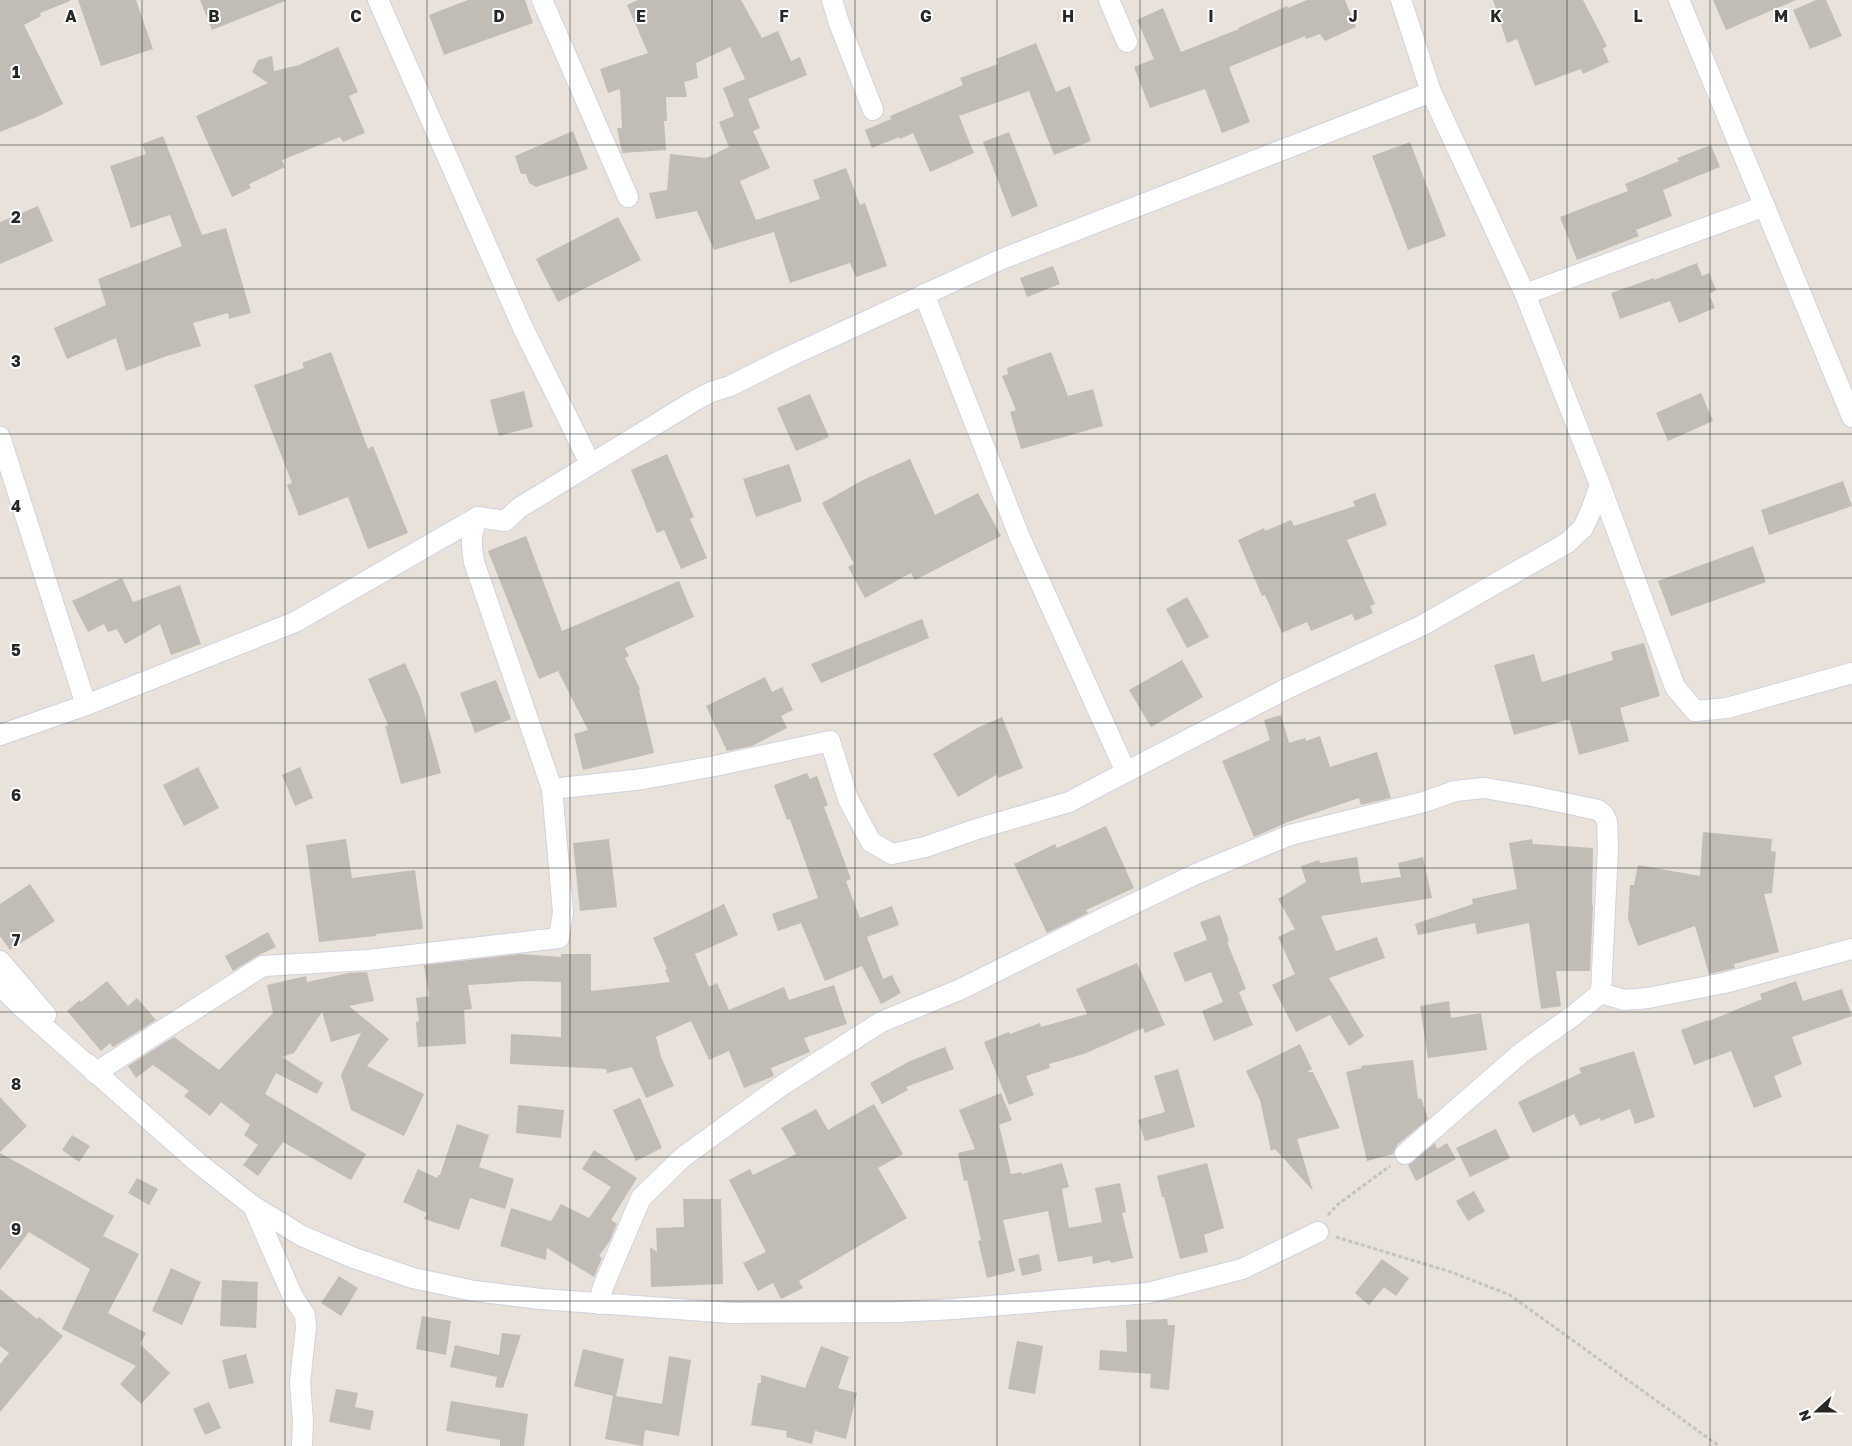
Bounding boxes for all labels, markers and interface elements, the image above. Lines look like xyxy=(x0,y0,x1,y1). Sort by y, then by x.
text: A xyxy=(65,6,77,26)
text: B xyxy=(208,6,220,26)
text: C xyxy=(350,6,362,26)
text: D xyxy=(493,6,505,26)
text: E xyxy=(636,6,646,26)
text: F xyxy=(779,6,789,26)
text: G xyxy=(920,6,932,26)
text: H xyxy=(1062,6,1074,26)
text: I xyxy=(1208,6,1214,26)
text: J xyxy=(1348,6,1358,26)
text: K xyxy=(1490,6,1502,26)
text: L xyxy=(1633,6,1643,26)
text: M xyxy=(1774,6,1788,26)
text: 1 xyxy=(12,62,20,82)
text: 2 xyxy=(11,207,21,227)
text: 3 xyxy=(11,351,21,371)
text: 4 xyxy=(11,496,21,516)
text: 5 xyxy=(11,640,21,660)
text: 6 xyxy=(11,785,21,805)
text: 7 xyxy=(12,930,21,950)
text: 8 xyxy=(11,1074,21,1094)
text: 9 xyxy=(11,1219,21,1239)
north arrow xyxy=(1792,1386,1842,1436)
text: N xyxy=(1795,1408,1814,1424)

